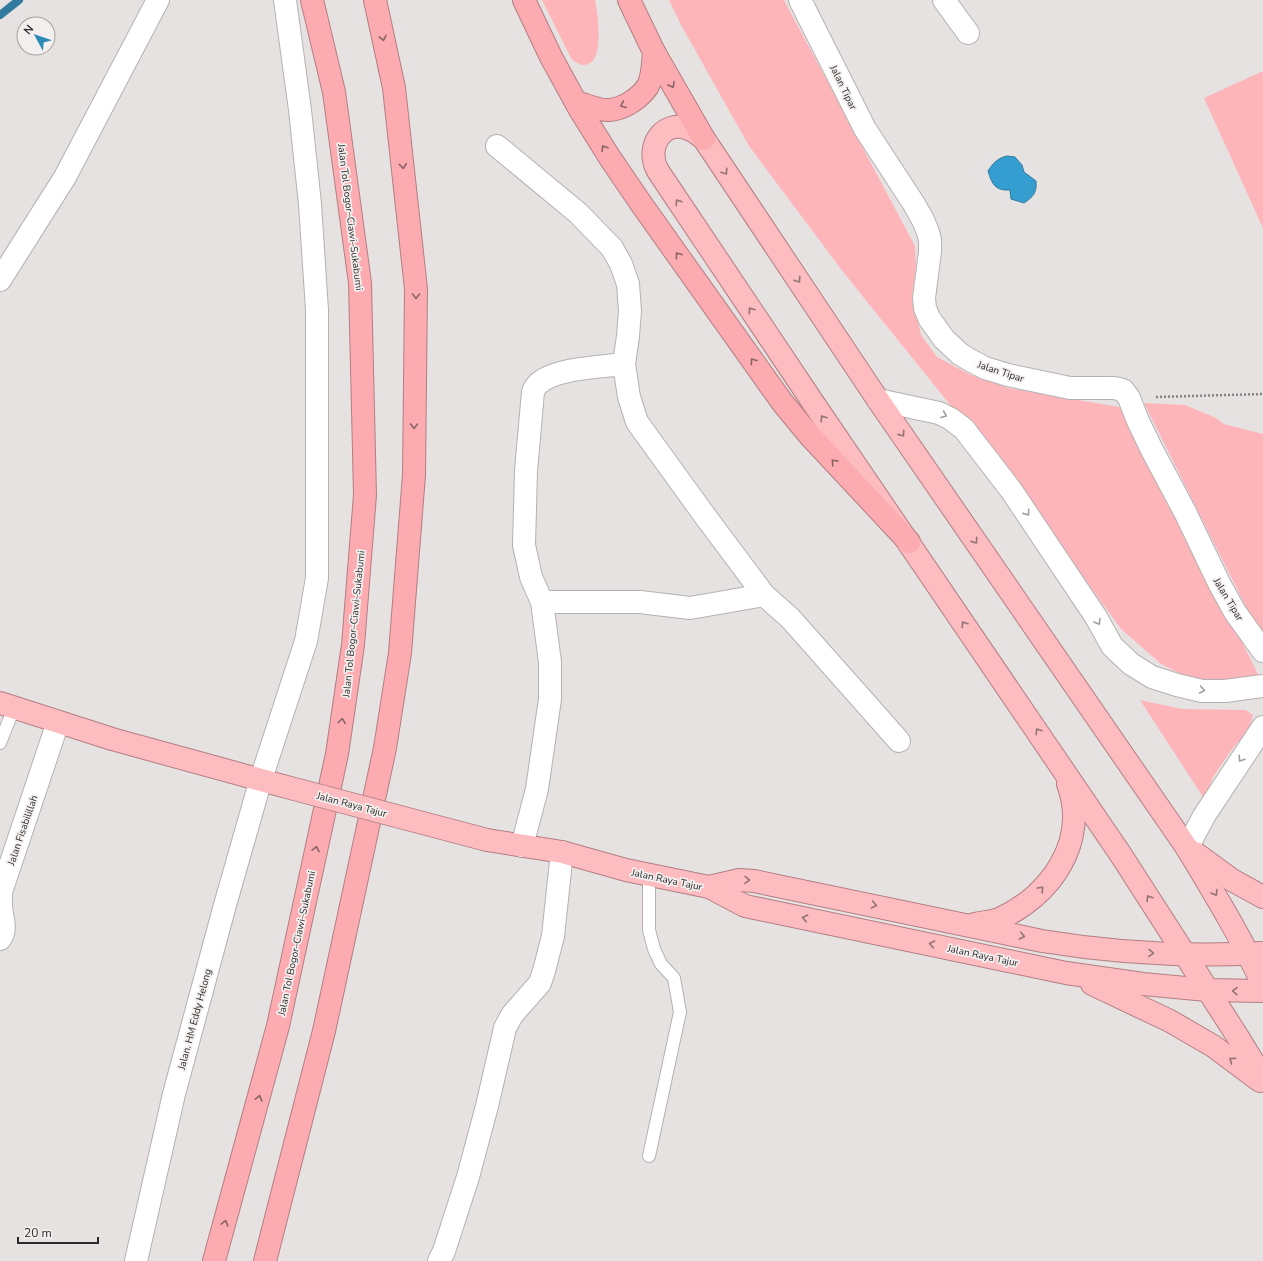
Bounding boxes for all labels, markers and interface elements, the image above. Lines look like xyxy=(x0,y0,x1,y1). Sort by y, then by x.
north arrow xyxy=(16,16,56,56)
text: N xyxy=(20,22,37,38)
one-way arrow xyxy=(379,35,387,41)
street label: Jalan Tipar xyxy=(826,62,860,112)
one-way arrow xyxy=(667,80,675,88)
one-way arrow xyxy=(619,101,626,109)
street label: Jalan Tol Bogor–Ciawi–Sukabumi xyxy=(334,142,366,291)
one-way arrow xyxy=(601,145,608,152)
one-way arrow xyxy=(398,163,407,169)
one-way arrow xyxy=(721,167,728,174)
one-way arrow xyxy=(676,199,683,206)
one-way arrow xyxy=(676,253,683,260)
one-way arrow xyxy=(793,275,800,282)
one-way arrow xyxy=(412,293,420,299)
one-way arrow xyxy=(749,307,756,314)
one-way arrow xyxy=(750,358,758,365)
street label: Jalan Tipar xyxy=(975,358,1026,386)
one-way arrow xyxy=(940,411,947,419)
one-way arrow xyxy=(821,415,828,422)
one-way arrow xyxy=(410,423,418,429)
one-way arrow xyxy=(897,430,905,437)
one-way arrow xyxy=(832,459,839,467)
one-way arrow xyxy=(1022,509,1030,516)
one-way arrow xyxy=(971,537,978,544)
street label: Jalan Tol Bogor–Ciawi–Sukabumi xyxy=(339,550,369,699)
street label: Jalan Tipar xyxy=(1209,574,1247,624)
one-way arrow xyxy=(1094,618,1101,625)
one-way arrow xyxy=(962,621,969,628)
one-way arrow xyxy=(1198,686,1205,694)
one-way arrow xyxy=(337,718,346,724)
one-way arrow xyxy=(1035,728,1043,735)
one-way arrow xyxy=(1239,755,1246,762)
street label: Jalan Raya Tajur xyxy=(314,789,389,821)
street label: Jalan Fisabilillah xyxy=(4,793,41,868)
one-way arrow xyxy=(312,845,320,852)
street label: Jalan Raya Tajur xyxy=(629,865,704,894)
street label: Jalan Tol Bogor–Ciawi–Sukabumi xyxy=(275,870,319,1018)
one-way arrow xyxy=(744,876,750,885)
one-way arrow xyxy=(1036,887,1043,894)
one-way arrow xyxy=(1210,889,1217,896)
one-way arrow xyxy=(1146,895,1153,902)
one-way arrow xyxy=(871,901,877,909)
one-way arrow xyxy=(802,914,808,923)
one-way arrow xyxy=(1019,932,1025,940)
one-way arrow xyxy=(929,941,935,949)
street label: Jalan Raya Tajur xyxy=(945,941,1020,970)
one-way arrow xyxy=(1148,949,1154,957)
street label: Jalan. HM Eddy Helong xyxy=(174,967,215,1072)
one-way arrow xyxy=(1232,986,1238,995)
one-way arrow xyxy=(1229,1058,1236,1065)
one-way arrow xyxy=(254,1095,263,1102)
scale bar xyxy=(18,1219,98,1245)
one-way arrow xyxy=(220,1220,228,1227)
text: 20 m xyxy=(24,1225,52,1241)

